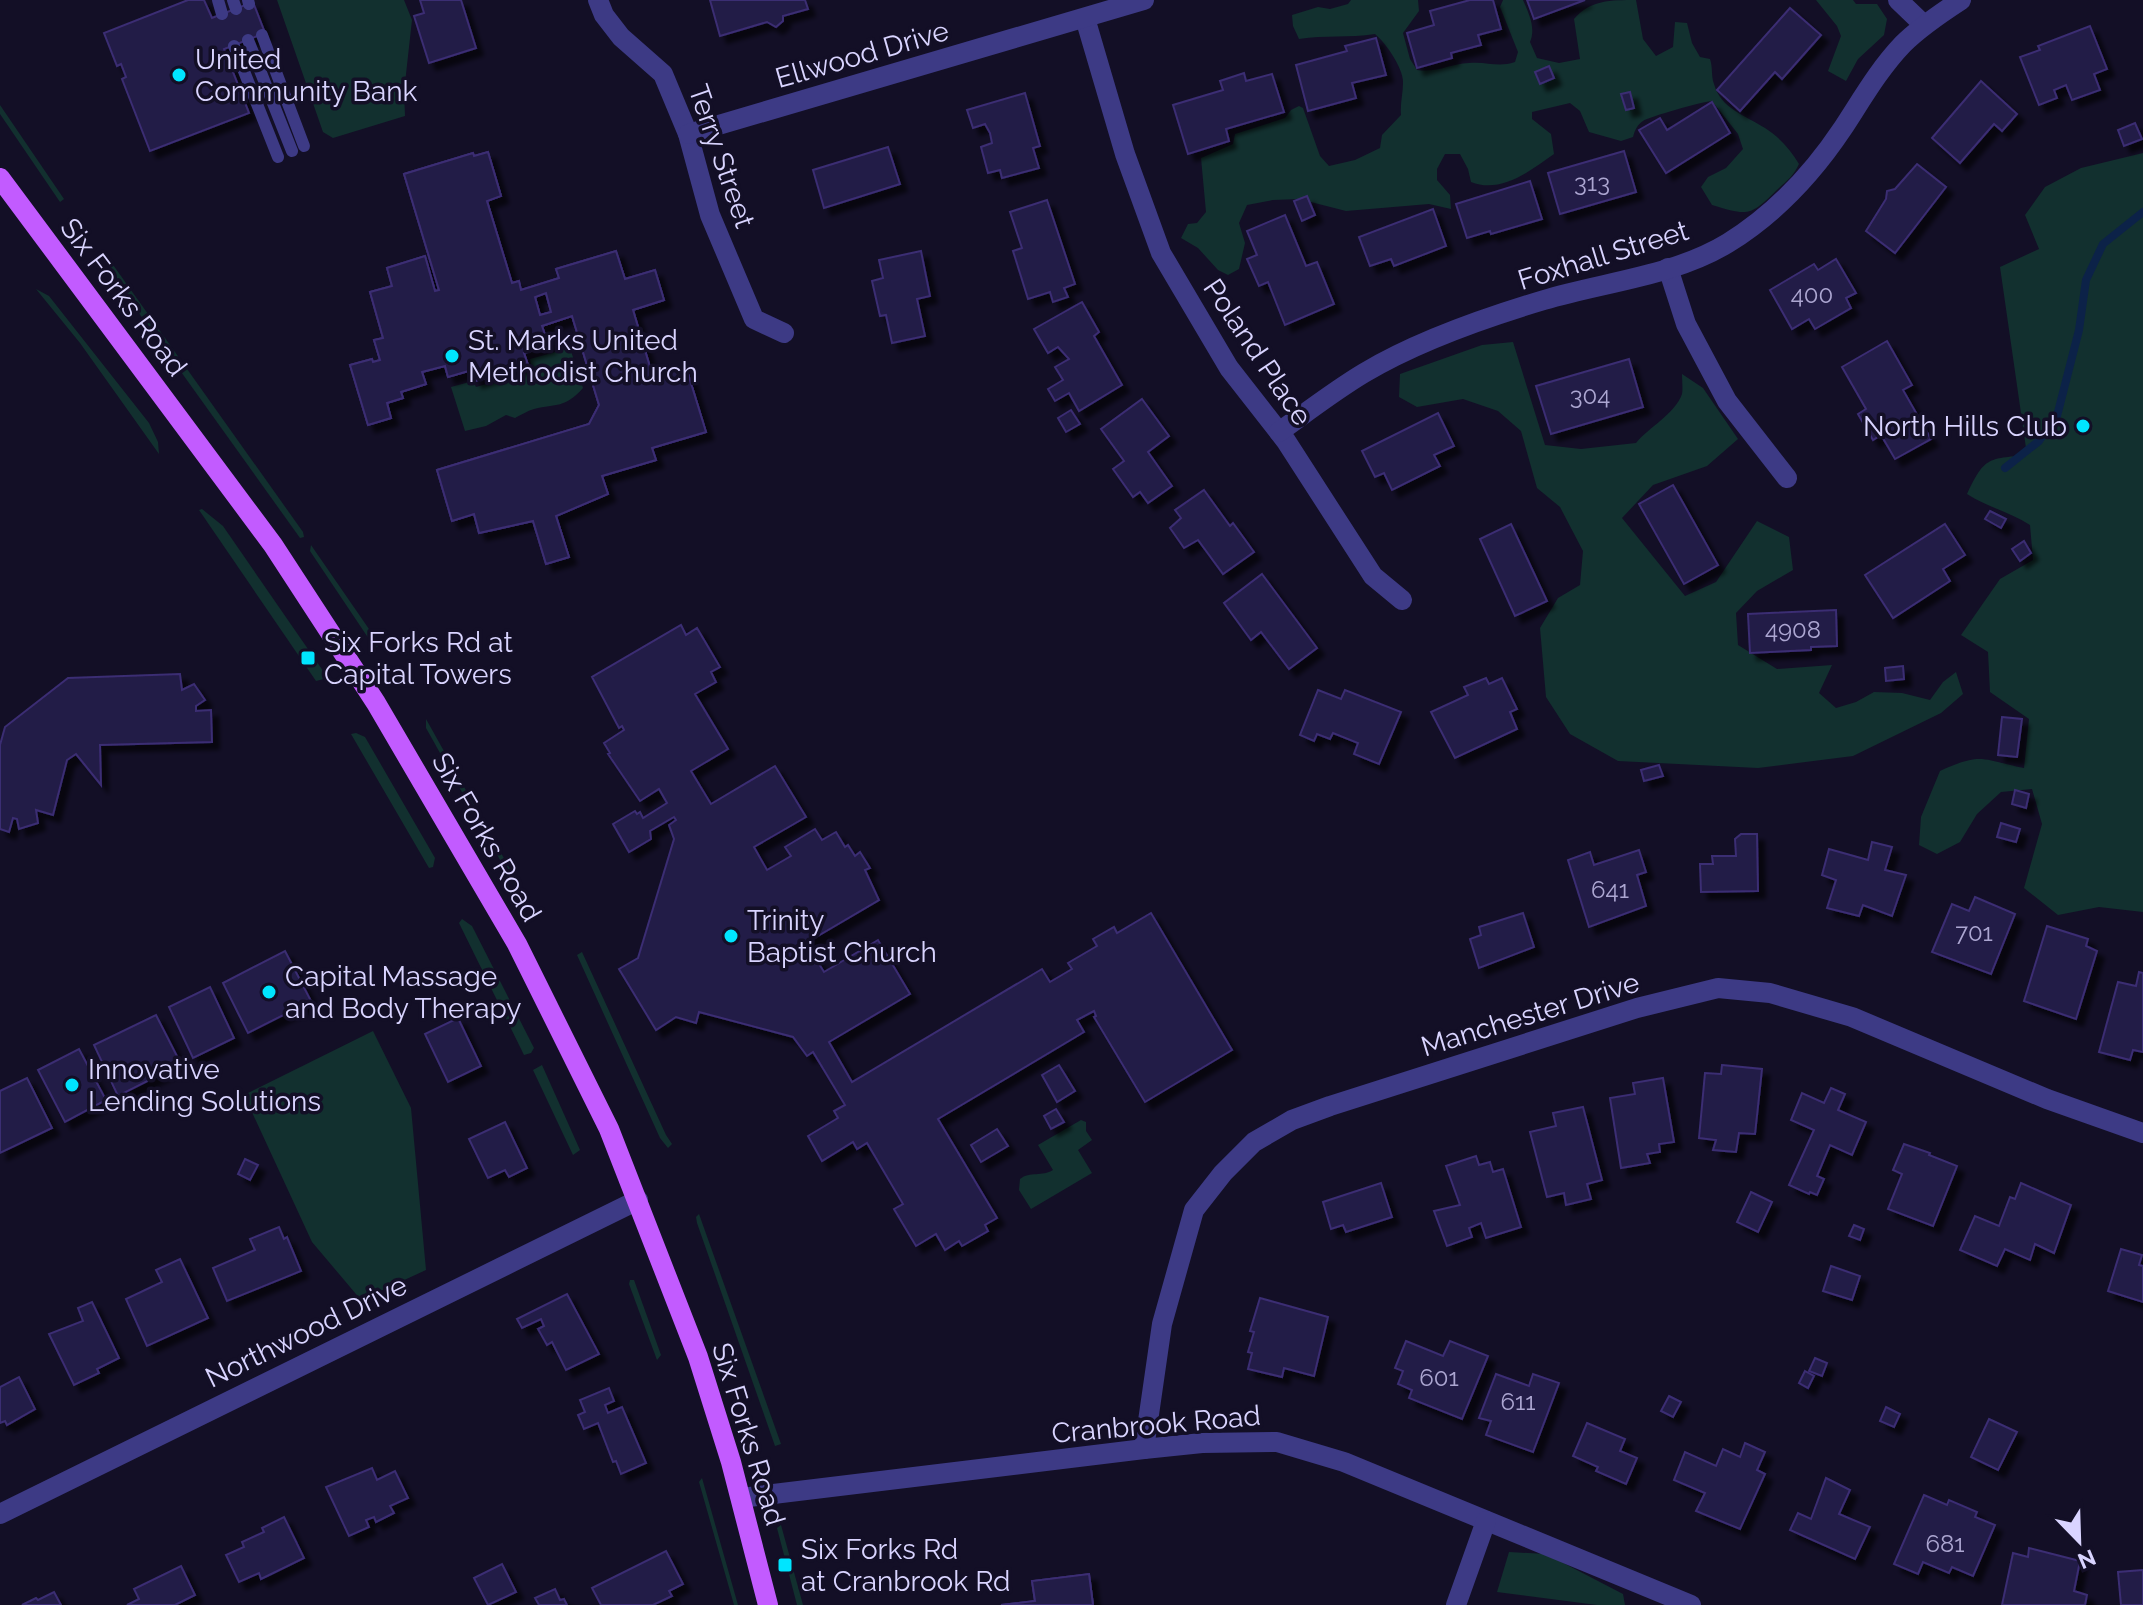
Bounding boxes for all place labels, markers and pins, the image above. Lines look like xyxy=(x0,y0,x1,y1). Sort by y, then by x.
place label: United Community Bank xyxy=(195,43,418,108)
marker: United Community Bank xyxy=(170,66,188,84)
place label: St. Marks United Methodist Church xyxy=(468,324,698,389)
marker: St. Marks United Methodist Church xyxy=(443,347,461,365)
place label: North Hills Club xyxy=(1863,410,2067,443)
marker: North Hills Club xyxy=(2074,417,2092,435)
place label: Six Forks Rd at Capital Towers xyxy=(324,626,513,691)
marker: Six Forks Rd at Capital Towers xyxy=(299,649,317,667)
place label: Trinity Baptist Church xyxy=(747,904,937,969)
marker: Trinity Baptist Church xyxy=(722,927,740,945)
place label: Capital Massage and Body Therapy xyxy=(285,960,521,1025)
marker: Capital Massage and Body Therapy xyxy=(260,983,278,1001)
place label: Innovative Lending Solutions xyxy=(88,1053,321,1118)
marker: Innovative Lending Solutions xyxy=(63,1076,81,1094)
place label: Six Forks Rd at Cranbrook Rd xyxy=(801,1533,1010,1598)
marker: Six Forks Rd at Cranbrook Rd xyxy=(776,1556,794,1574)

